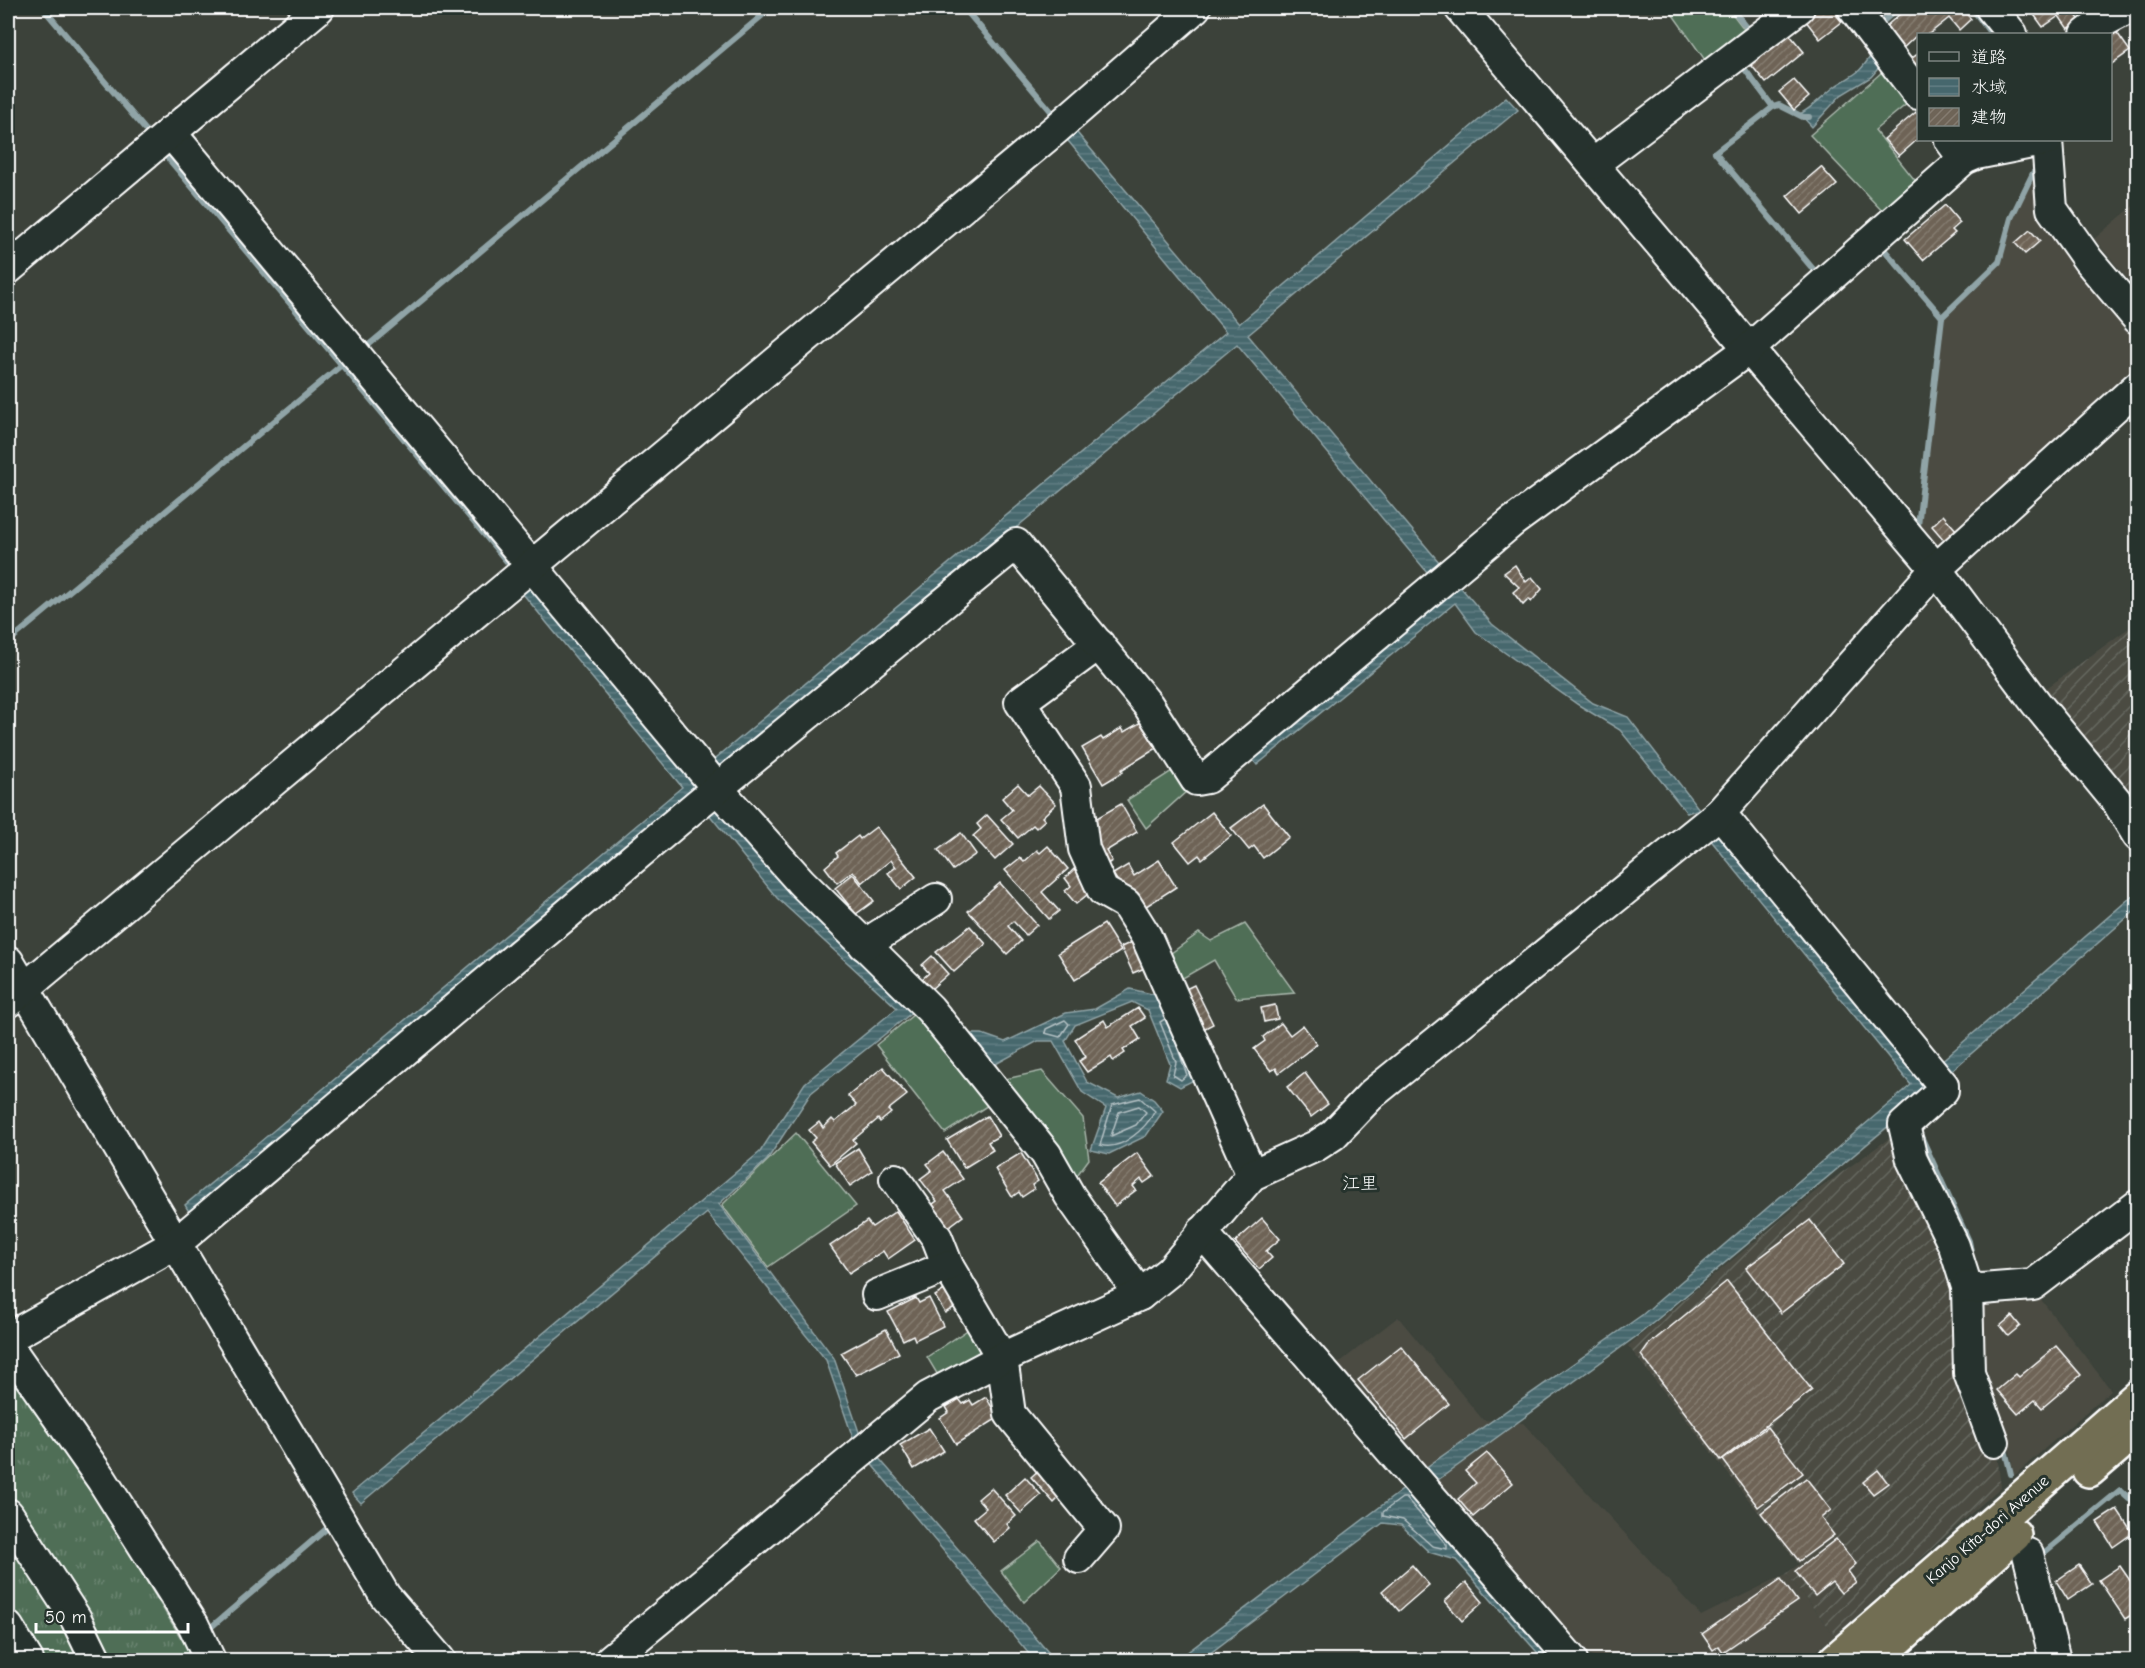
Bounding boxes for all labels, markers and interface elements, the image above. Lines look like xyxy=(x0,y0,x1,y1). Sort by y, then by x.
legend xyxy=(1917,33,2112,141)
text: 道路 xyxy=(1971,47,2007,68)
text: 水域 xyxy=(1971,77,2007,98)
text: 建物 xyxy=(1971,107,2007,128)
district label: 江里 xyxy=(1342,1173,1378,1194)
street label: Kanjo Kita-dori Avenue xyxy=(1923,1472,2052,1588)
scale bar xyxy=(36,1596,188,1634)
text: 50 m xyxy=(45,1607,87,1628)

